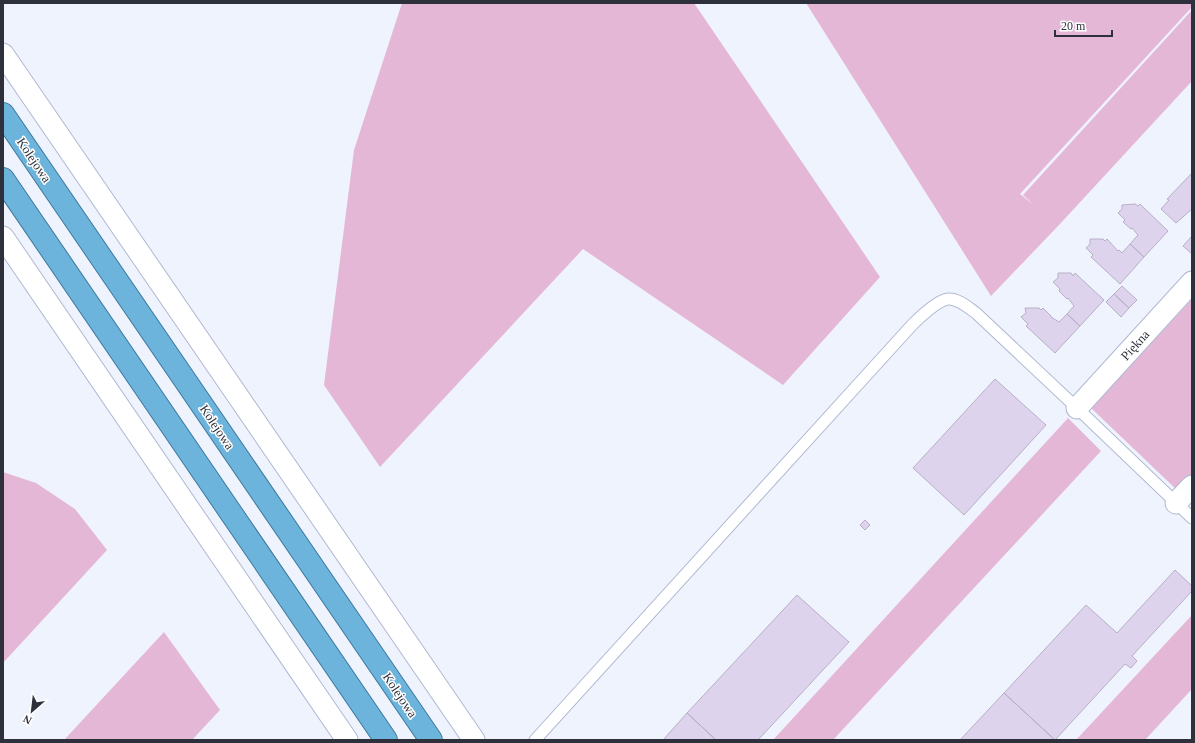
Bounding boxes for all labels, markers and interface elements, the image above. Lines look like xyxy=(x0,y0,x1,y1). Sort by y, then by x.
scale bar xyxy=(1055,12,1112,38)
text: 20 m xyxy=(1061,19,1086,33)
street label: Kolejowa xyxy=(14,135,54,185)
street label: Piękna xyxy=(1118,327,1153,363)
street label: Kolejowa xyxy=(197,402,237,452)
street label: Kolejowa xyxy=(380,670,420,720)
north arrow xyxy=(12,691,52,731)
text: N xyxy=(21,713,34,727)

